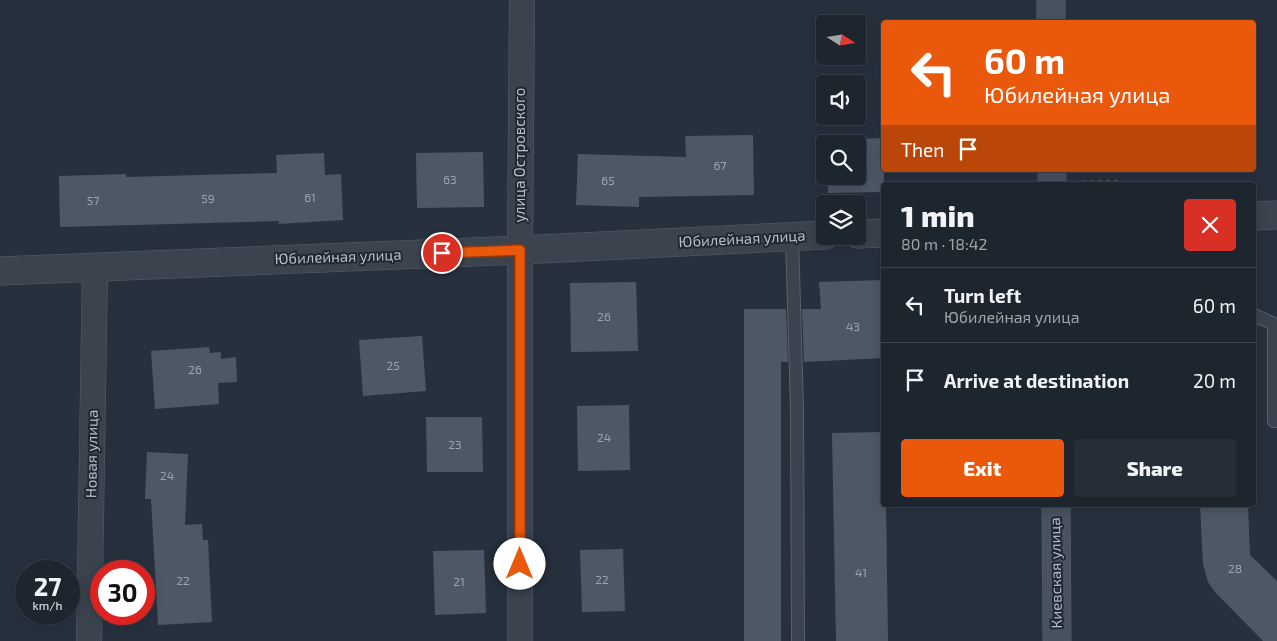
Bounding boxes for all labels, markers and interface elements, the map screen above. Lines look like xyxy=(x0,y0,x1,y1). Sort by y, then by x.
north arrow xyxy=(816,15,866,65)
map controls xyxy=(816,15,866,245)
text: 60 m xyxy=(984,39,1065,81)
icon: left xyxy=(901,40,966,105)
button: sound xyxy=(816,75,866,125)
text: Юбилейная улица xyxy=(984,81,1170,107)
street label: улица Островского xyxy=(510,88,529,222)
button: search xyxy=(816,135,866,185)
icon: arrive xyxy=(954,135,982,163)
text: Then xyxy=(901,138,944,161)
house number: 67 xyxy=(713,158,727,172)
house number: 63 xyxy=(443,172,457,186)
house number: 65 xyxy=(601,173,615,187)
house number: 61 xyxy=(304,190,316,204)
house number: 59 xyxy=(201,191,215,205)
house number: 57 xyxy=(87,193,99,207)
button: layers xyxy=(816,195,866,245)
text: 1 min xyxy=(901,197,975,233)
button: close xyxy=(1184,199,1236,251)
street label: Юбилейная улица xyxy=(678,226,806,251)
pin xyxy=(421,232,463,274)
text: 80 m · 18:42 xyxy=(901,234,988,253)
icon: arrive xyxy=(428,239,456,267)
street label: Юбилейная улица xyxy=(274,245,402,268)
text: Turn left xyxy=(944,284,1021,307)
icon: left xyxy=(901,291,929,319)
text: 60 m xyxy=(1193,294,1236,317)
text: Юбилейная улица xyxy=(944,307,1080,326)
house number: 26 xyxy=(597,309,611,323)
house number: 43 xyxy=(846,319,860,333)
house number: 25 xyxy=(386,358,400,372)
house number: 26 xyxy=(188,362,202,376)
icon: arrive xyxy=(901,366,929,394)
text: Arrive at destination xyxy=(944,369,1129,392)
text: 20 m xyxy=(1193,369,1236,392)
street label: Новая улица xyxy=(81,410,102,498)
house number: 24 xyxy=(597,430,611,444)
house number: 23 xyxy=(448,437,462,451)
button: Exit xyxy=(901,439,1064,497)
button: Share xyxy=(1074,439,1236,497)
house number: 24 xyxy=(160,468,174,482)
street label: Киевская улица xyxy=(1045,517,1066,629)
position arrow xyxy=(493,537,545,589)
speed limit sign: 30 xyxy=(90,560,155,625)
house number: 28 xyxy=(1228,561,1242,575)
house number: 41 xyxy=(855,565,867,579)
text: 27 xyxy=(34,571,61,601)
house number: 22 xyxy=(595,572,609,586)
house number: 22 xyxy=(176,573,190,587)
house number: 21 xyxy=(453,574,465,588)
text: km/h xyxy=(33,598,62,612)

